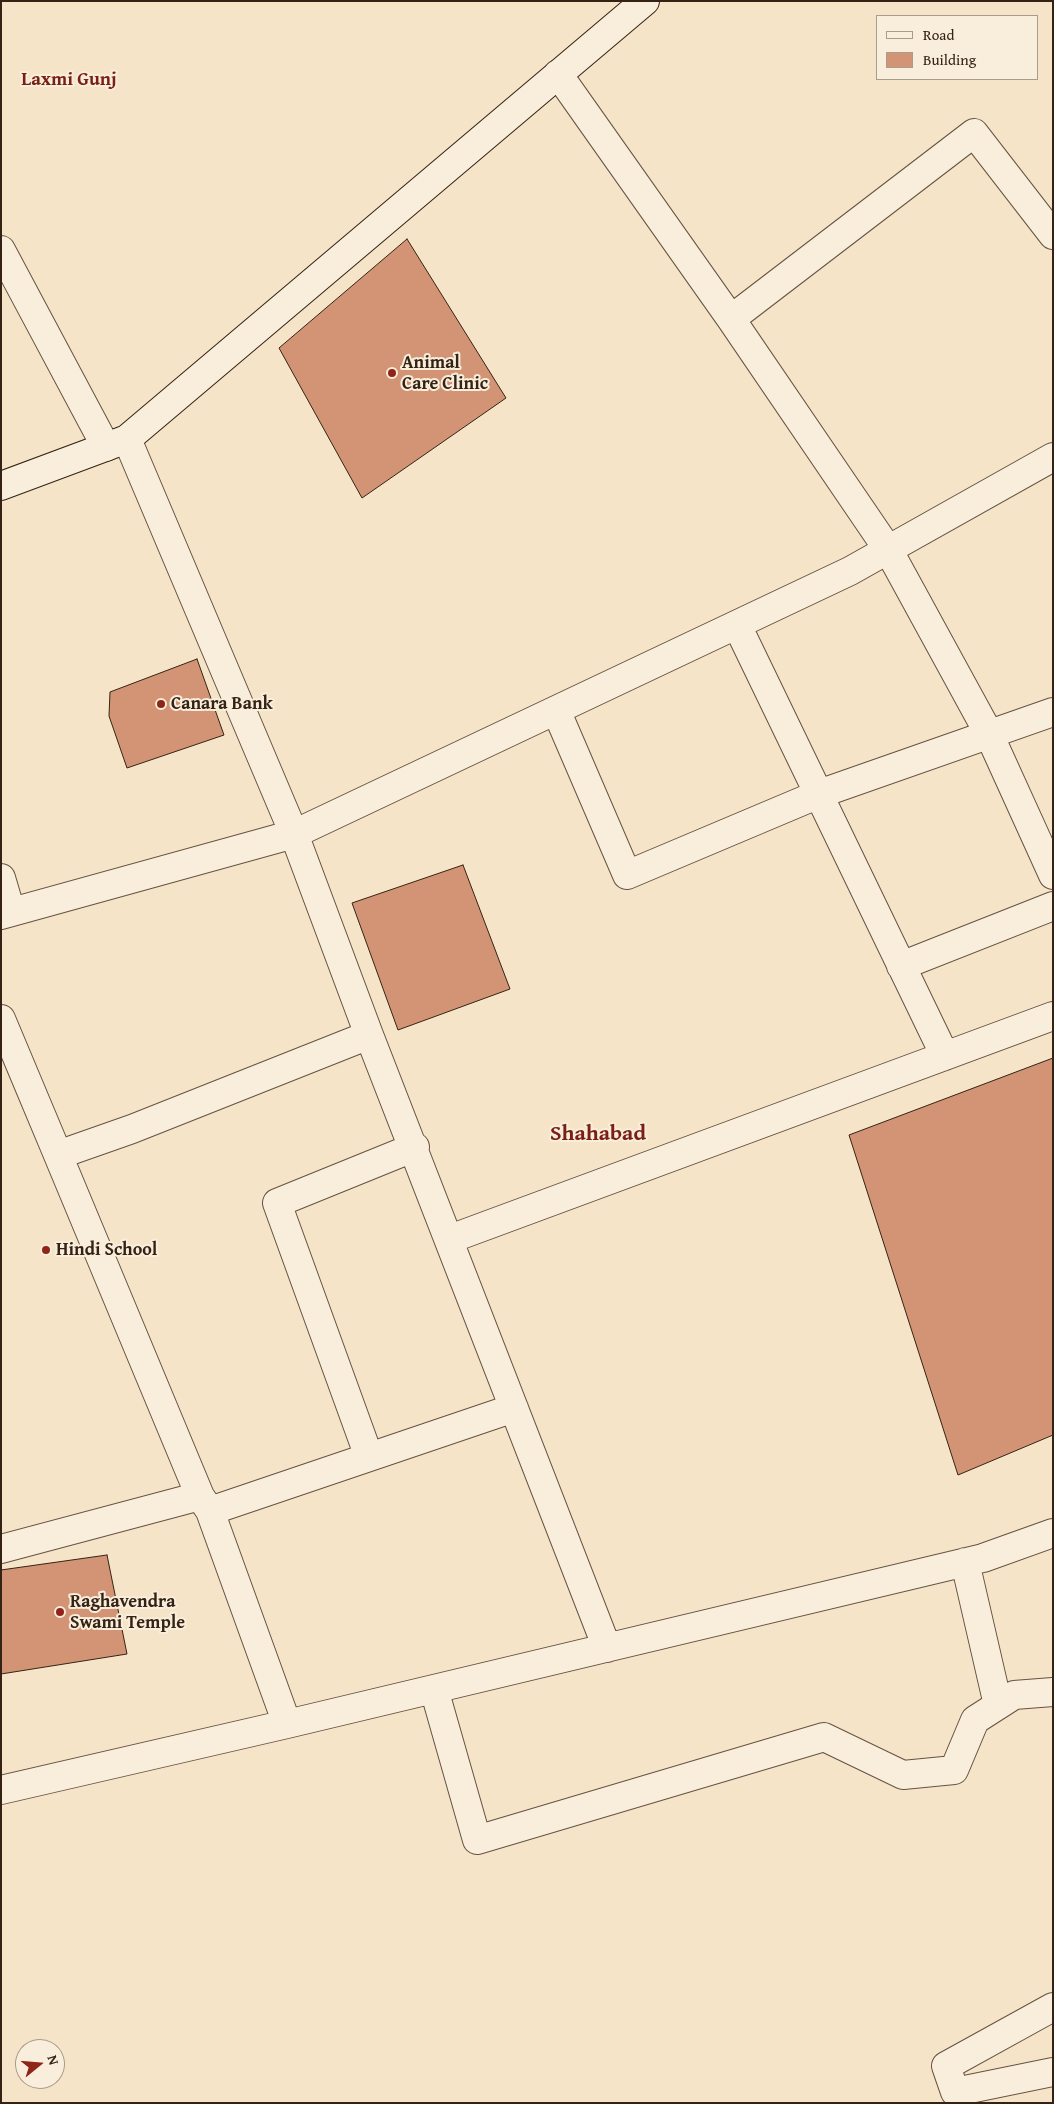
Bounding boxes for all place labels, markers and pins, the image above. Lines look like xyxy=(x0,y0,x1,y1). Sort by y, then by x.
place label: Animal Care Clinic xyxy=(402,352,488,394)
marker: Animal Care Clinic xyxy=(386,367,398,379)
place label: Canara Bank xyxy=(171,693,273,715)
marker: Canara Bank xyxy=(155,698,167,710)
place label: Hindi School xyxy=(56,1239,157,1261)
marker: Hindi School xyxy=(40,1244,52,1256)
place label: Raghavendra Swami Temple xyxy=(70,1591,185,1634)
marker: Raghavendra Swami Temple xyxy=(54,1606,66,1618)

